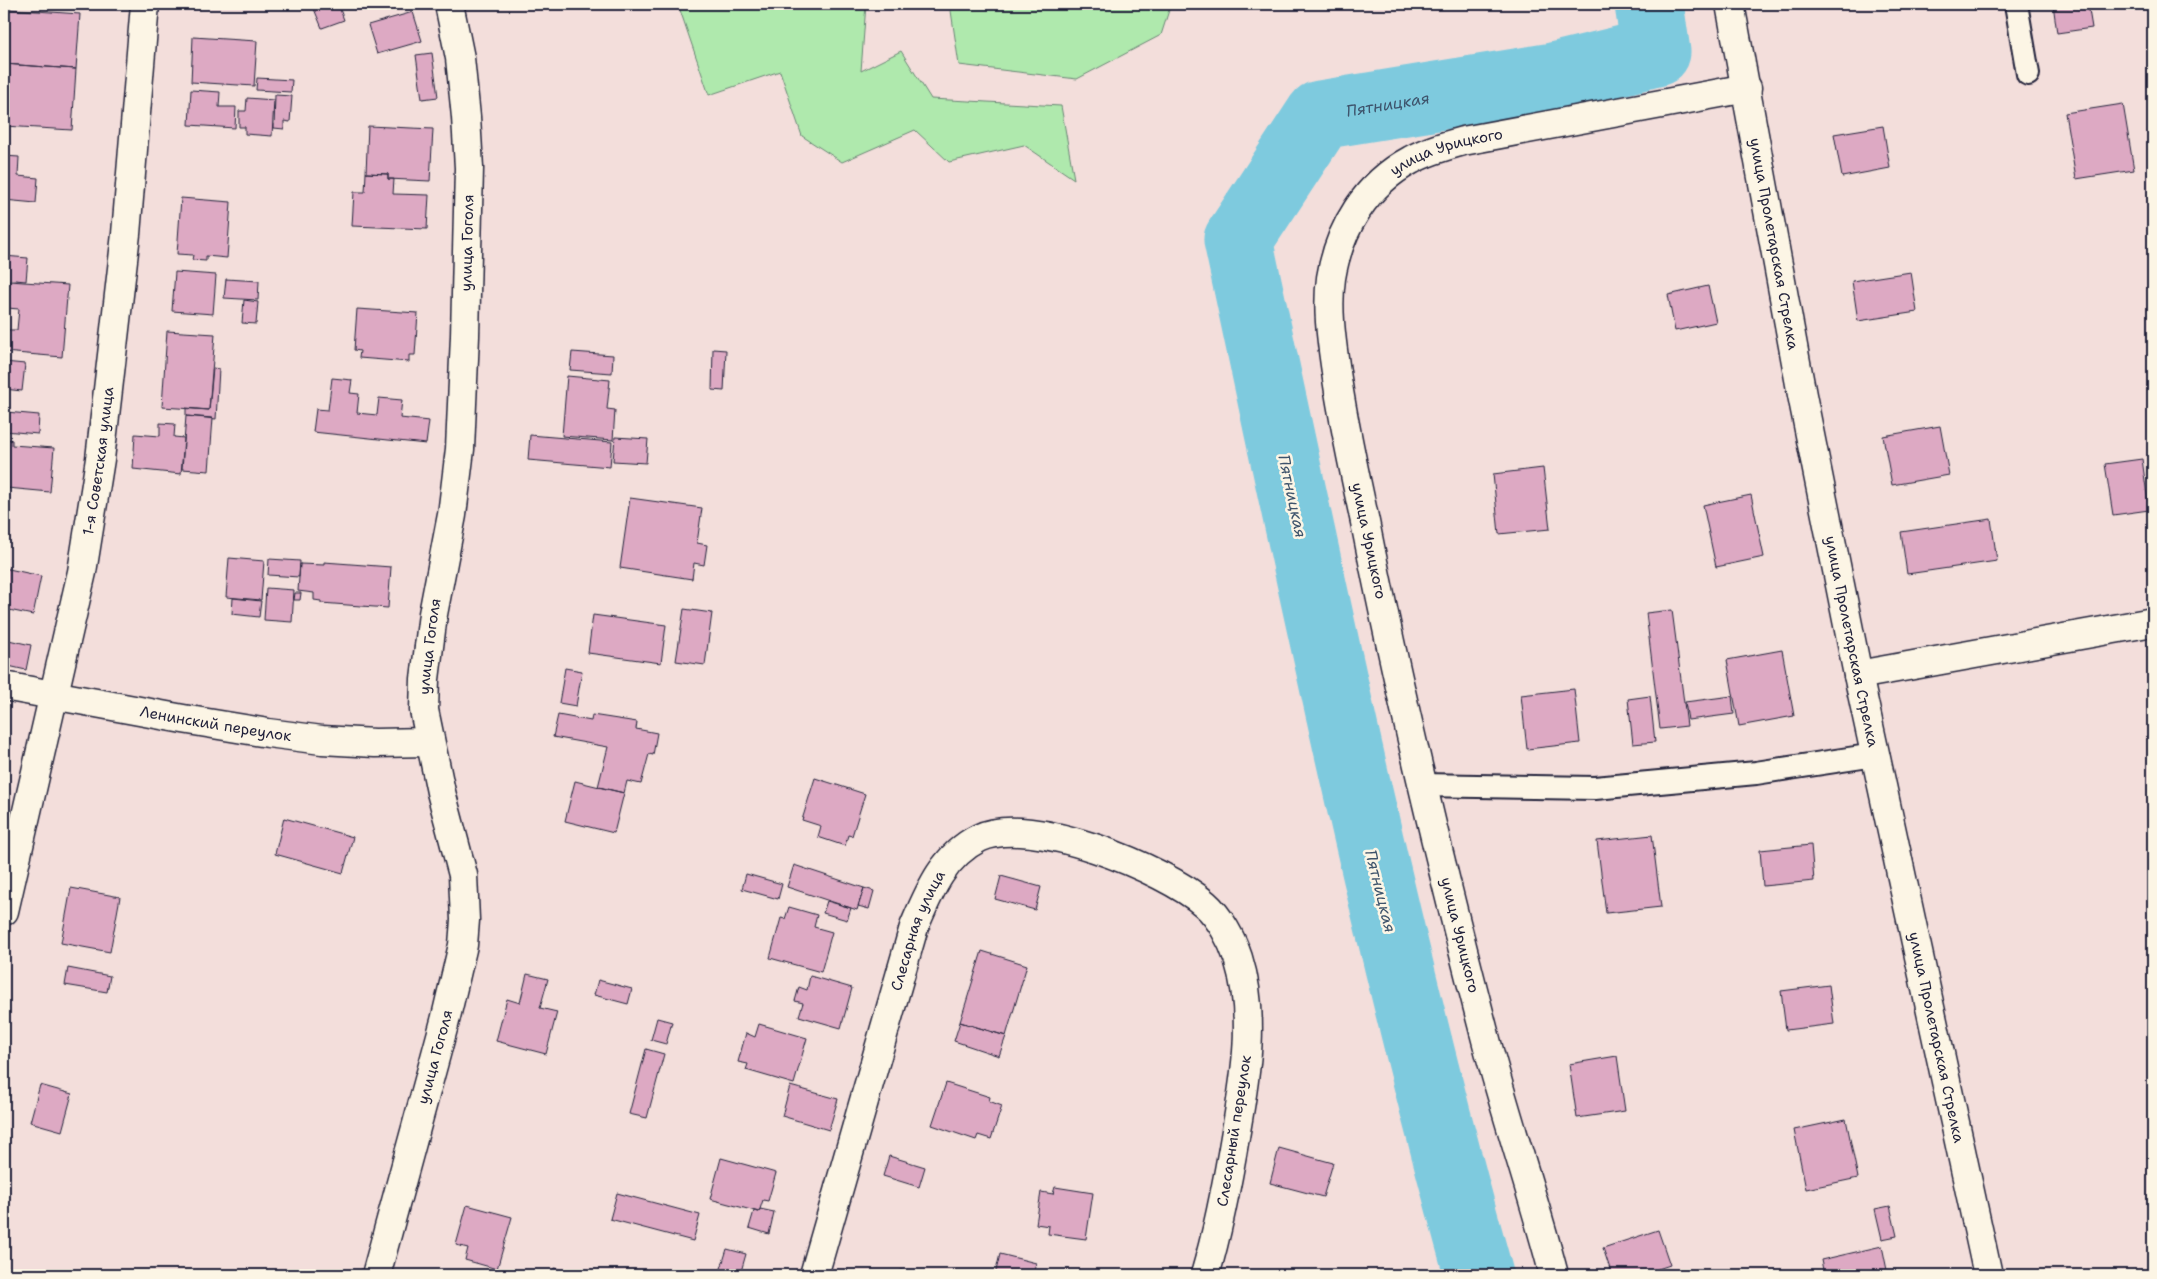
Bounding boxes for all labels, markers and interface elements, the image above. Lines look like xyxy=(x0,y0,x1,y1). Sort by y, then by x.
water label: Пятницкая xyxy=(1345,87,1431,122)
street label: улица Урицкого xyxy=(1386,124,1504,180)
street label: улица Пролетарская Стрелка xyxy=(1745,136,1804,352)
street label: улица Гоголя xyxy=(456,194,478,292)
street label: 1-я Советская улица xyxy=(78,385,118,537)
water label: Пятницкая xyxy=(1273,453,1312,540)
street label: улица Урицкого xyxy=(1347,481,1391,601)
street label: улица Пролетарская Стрелка xyxy=(1820,534,1883,750)
street label: улица Гоголя xyxy=(415,596,446,695)
street label: Ленинский переулок xyxy=(138,701,292,746)
water label: Пятницкая xyxy=(1360,848,1401,935)
street label: Слесарная улица xyxy=(886,866,950,993)
street label: улица Урицкого xyxy=(1436,875,1484,995)
street label: улица Пролетарская Стрелка xyxy=(1904,930,1969,1145)
street label: улица Гоголя xyxy=(413,1008,457,1106)
street label: Слесарный переулок xyxy=(1212,1054,1256,1208)

